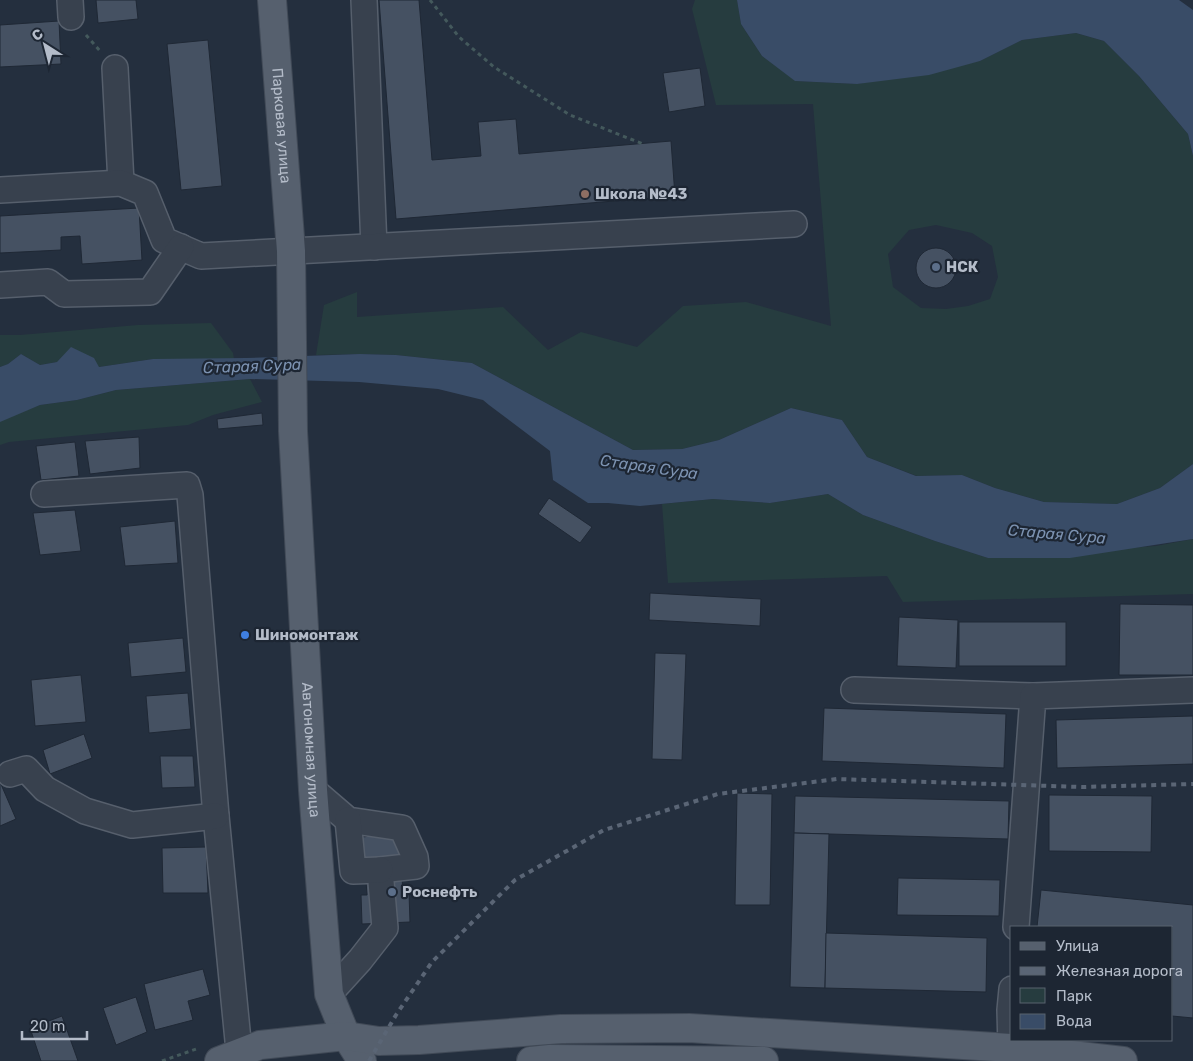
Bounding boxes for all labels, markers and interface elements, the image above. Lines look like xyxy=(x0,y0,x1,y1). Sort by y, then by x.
north arrow xyxy=(20,20,70,70)
text: С xyxy=(29,25,47,45)
street label: Парковая улица xyxy=(268,67,295,184)
place label: Школа №43 xyxy=(595,185,688,203)
marker: Школа №43 xyxy=(579,188,591,200)
place label: НСК xyxy=(946,258,979,276)
marker: НСК xyxy=(930,261,942,273)
water label: Старая Сура xyxy=(203,355,301,377)
water label: Старая Сура xyxy=(599,451,699,483)
water label: Старая Сура xyxy=(1007,520,1107,548)
place label: Шиномонтаж xyxy=(255,626,359,644)
marker: Шиномонтаж xyxy=(239,629,251,641)
street label: Автономная улица xyxy=(298,682,324,818)
place label: Роснефть xyxy=(402,883,478,901)
marker: Роснефть xyxy=(386,886,398,898)
legend xyxy=(1010,926,1173,1041)
text: Улица xyxy=(1056,937,1099,955)
text: Железная дорога xyxy=(1056,962,1183,980)
text: Парк xyxy=(1056,987,1092,1005)
scale bar xyxy=(22,1008,88,1040)
text: Вода xyxy=(1056,1012,1092,1030)
text: 20 m xyxy=(30,1017,65,1035)

